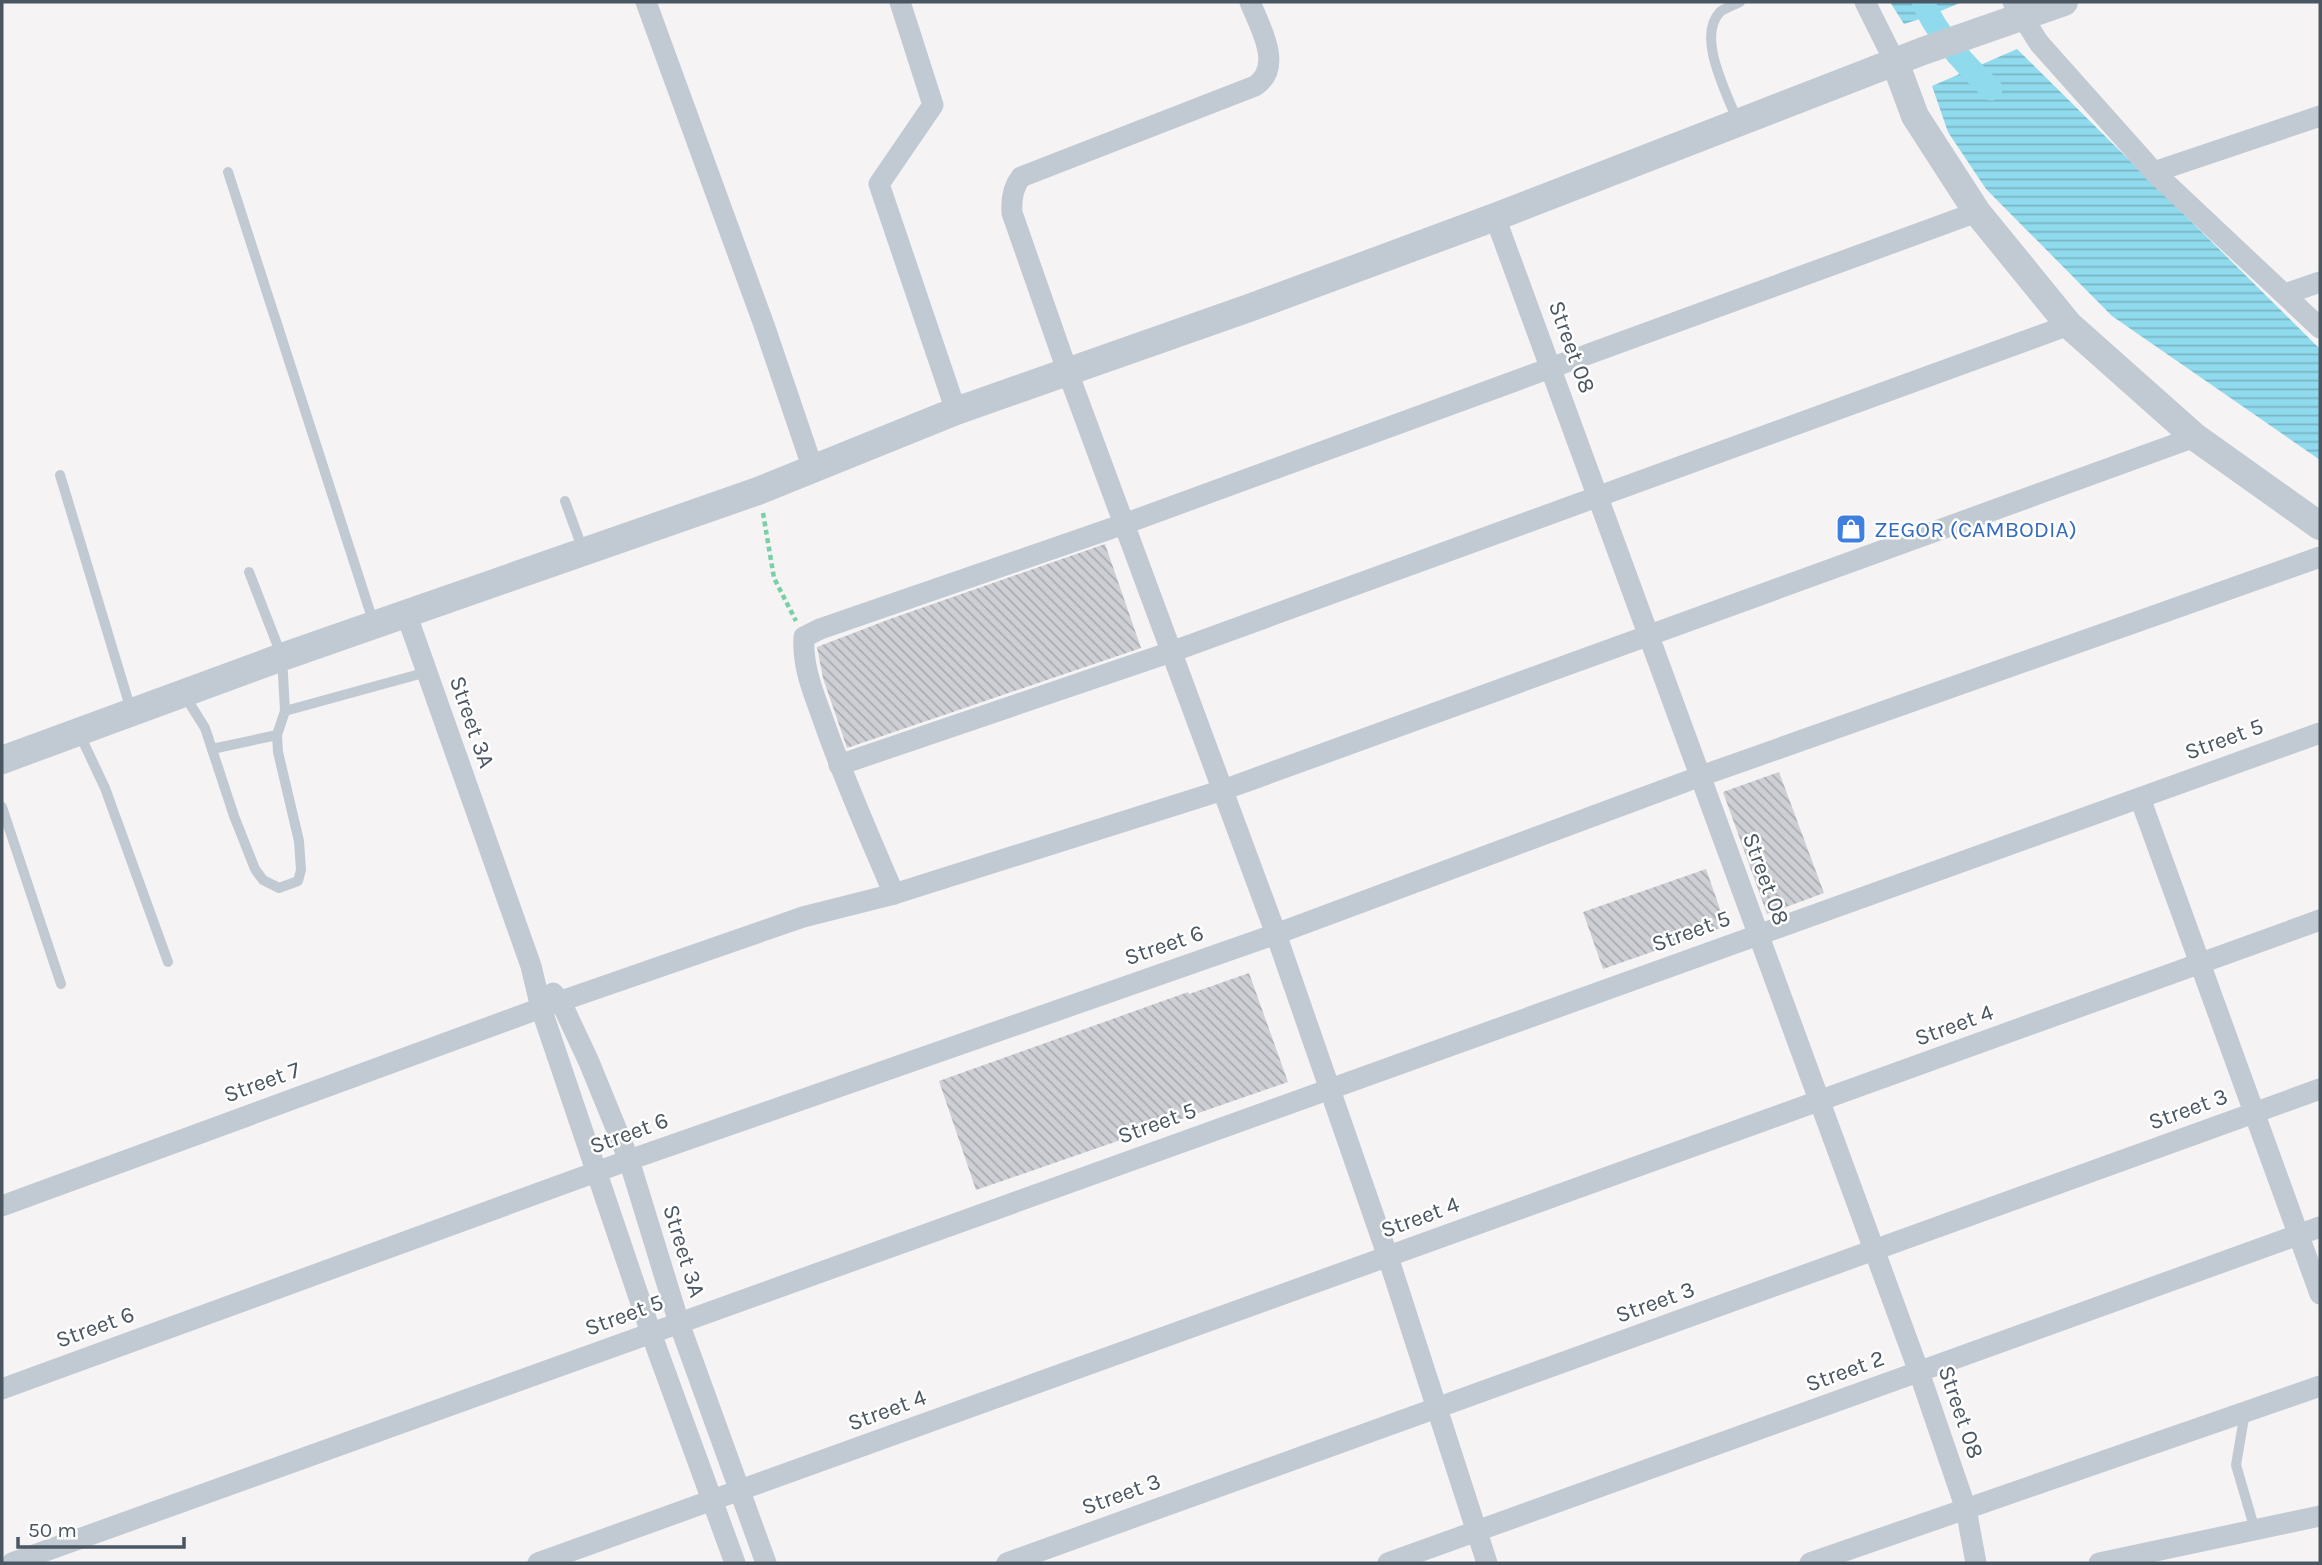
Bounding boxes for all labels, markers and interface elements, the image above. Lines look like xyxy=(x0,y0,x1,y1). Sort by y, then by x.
street label: Street 08 xyxy=(1543,297,1601,397)
shop icon: ZEGOR (CAMBODIA) xyxy=(1834,512,1868,546)
place label: ZEGOR (CAMBODIA) xyxy=(1874,516,2077,543)
street label: Street 3A xyxy=(444,673,500,771)
street label: Street 5 xyxy=(2181,712,2267,766)
street label: Street 08 xyxy=(1737,829,1795,929)
street label: Street 5 xyxy=(1648,904,1734,958)
street label: Street 6 xyxy=(1121,919,1207,971)
street label: Street 4 xyxy=(1911,998,1997,1052)
street label: Street 7 xyxy=(220,1056,304,1108)
street label: Street 3 xyxy=(2145,1082,2231,1136)
street label: Street 5 xyxy=(1114,1096,1200,1150)
street label: Street 6 xyxy=(586,1106,672,1160)
street label: Street 4 xyxy=(1377,1190,1463,1244)
street label: Street 3A xyxy=(657,1201,711,1301)
street label: Street 3 xyxy=(1612,1275,1698,1329)
street label: Street 5 xyxy=(581,1288,667,1342)
street label: Street 6 xyxy=(52,1300,138,1354)
street label: Street 2 xyxy=(1802,1344,1888,1398)
street label: Street 08 xyxy=(1933,1362,1989,1462)
street label: Street 4 xyxy=(844,1383,930,1437)
street label: Street 3 xyxy=(1078,1467,1164,1521)
scale bar xyxy=(18,1506,184,1550)
text: 50 m xyxy=(28,1518,77,1542)

